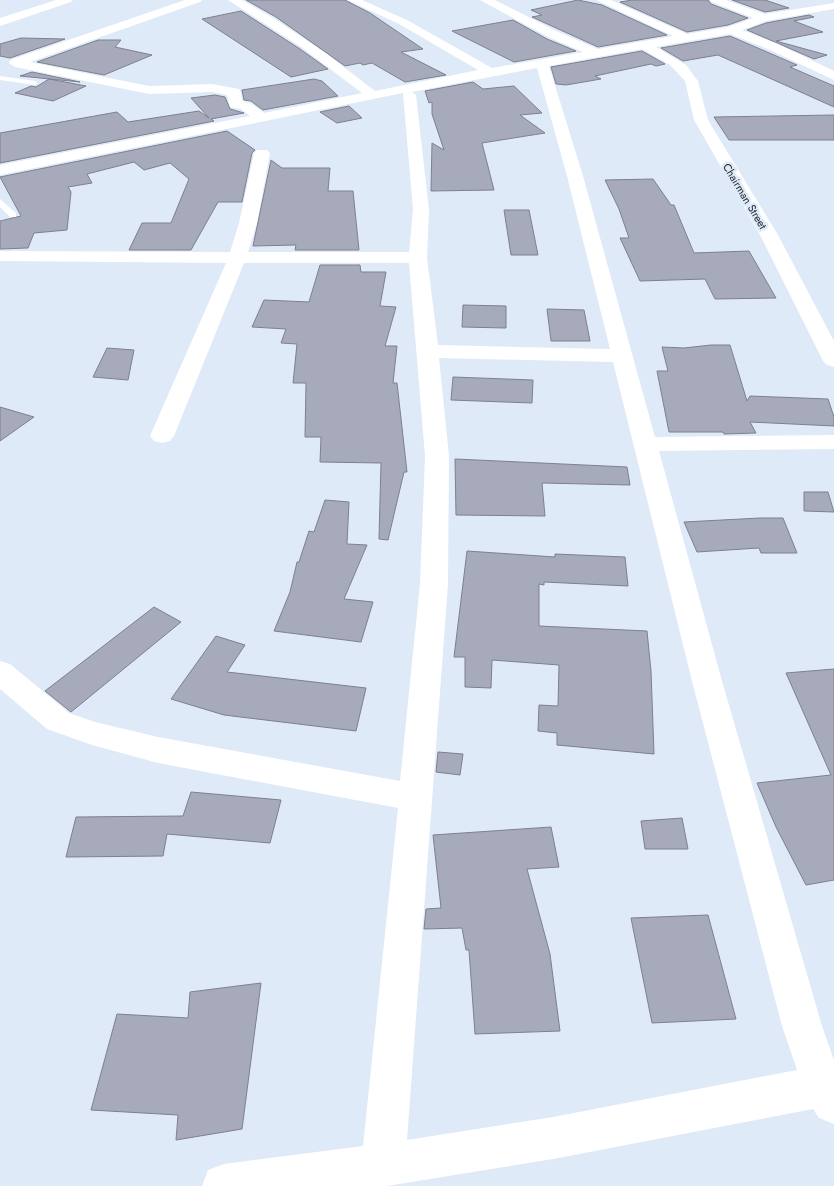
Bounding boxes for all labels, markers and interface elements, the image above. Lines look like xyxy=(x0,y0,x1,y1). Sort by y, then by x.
street label: Chairman Street xyxy=(719,160,771,232)

